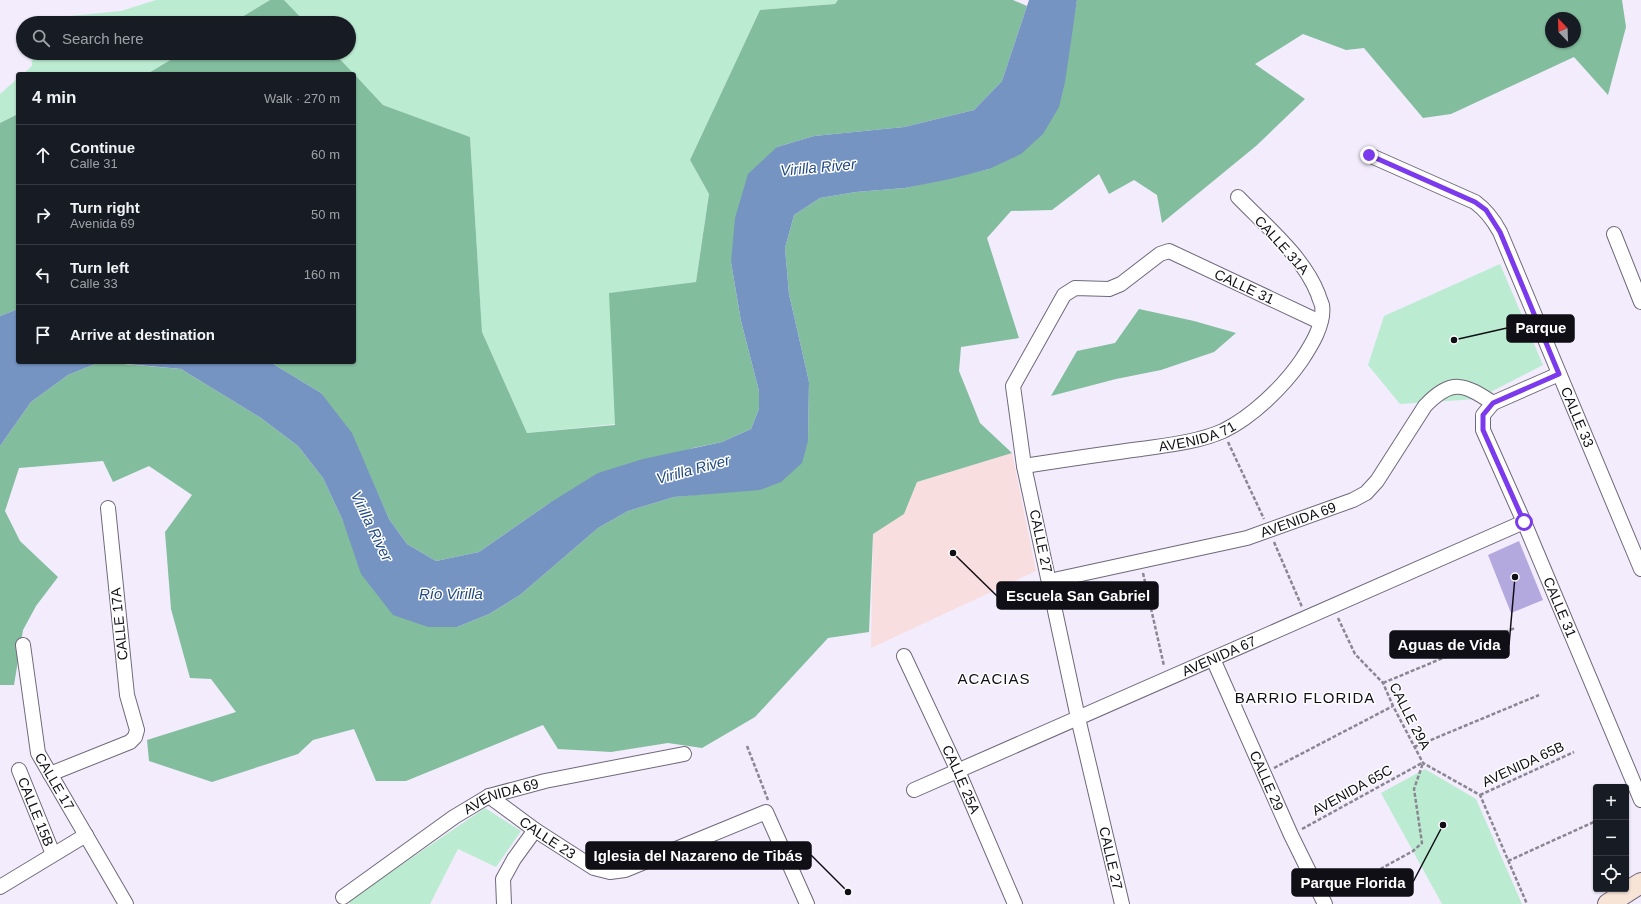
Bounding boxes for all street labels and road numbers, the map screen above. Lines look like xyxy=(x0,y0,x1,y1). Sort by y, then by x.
street label: CALLE 31A xyxy=(1252,212,1313,278)
street label: CALLE 31 xyxy=(1212,266,1277,307)
street label: CALLE 33 xyxy=(1558,385,1597,450)
street label: AVENIDA 71 xyxy=(1158,418,1239,454)
street label: AVENIDA 69 xyxy=(1258,499,1338,541)
street label: CALLE 27 xyxy=(1027,508,1056,574)
street label: CALLE 31 xyxy=(1540,575,1580,640)
street label: CALLE 17A xyxy=(107,586,131,661)
street label: AVENIDA 67 xyxy=(1179,633,1259,679)
street label: CALLE 29A xyxy=(1386,680,1434,753)
street label: AVENIDA 65B xyxy=(1480,738,1566,790)
street label: CALLE 25A xyxy=(939,743,984,817)
street label: CALLE 29 xyxy=(1247,748,1287,813)
street label: CALLE 17 xyxy=(32,750,78,813)
street label: AVENIDA 65C xyxy=(1309,761,1395,819)
street label: CALLE 15B xyxy=(15,775,57,849)
street label: AVENIDA 69 xyxy=(461,775,540,817)
street label: CALLE 23 xyxy=(516,813,579,862)
street label: CALLE 27 xyxy=(1096,825,1126,891)

